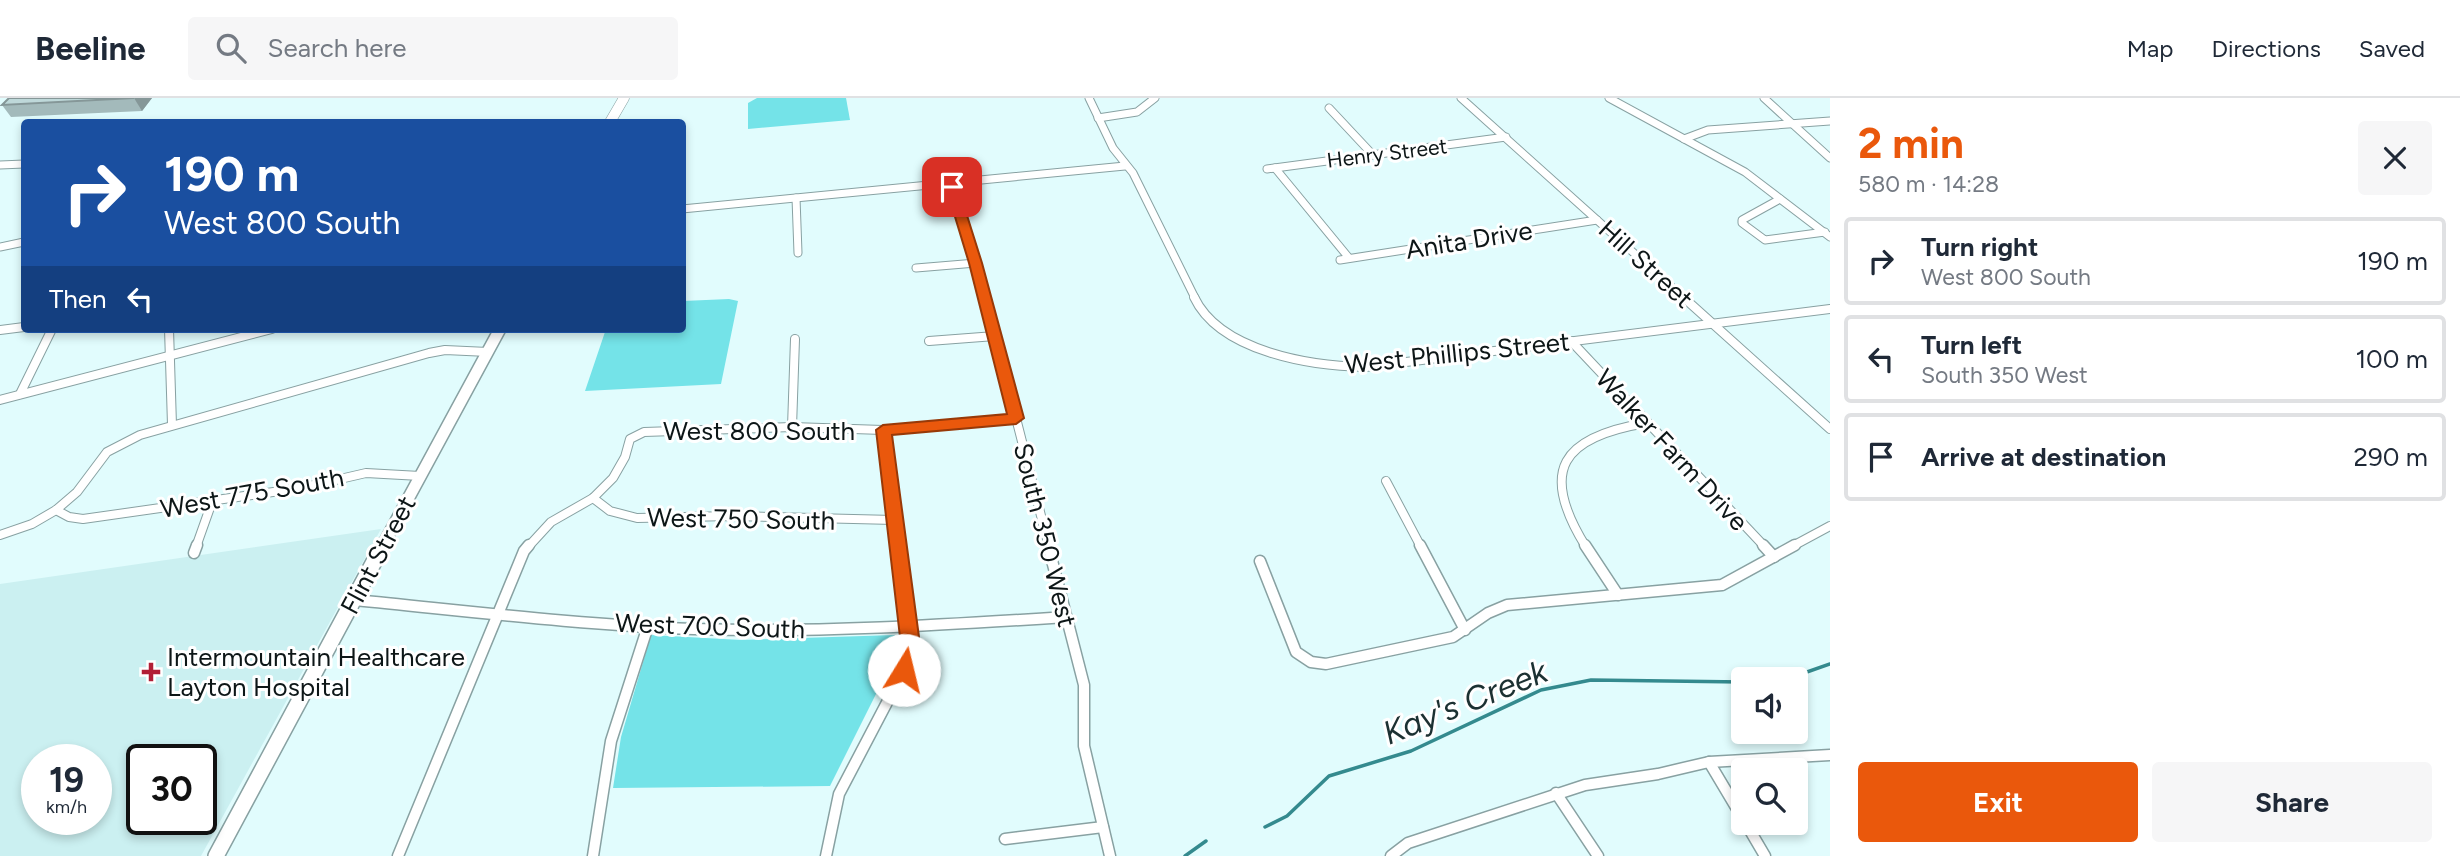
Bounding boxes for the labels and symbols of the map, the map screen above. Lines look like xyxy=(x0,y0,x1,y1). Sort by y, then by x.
street label: Henry Street xyxy=(1325,133,1449,173)
pin xyxy=(922,157,982,217)
street label: Hill Street xyxy=(1592,213,1700,315)
street label: Anita Drive xyxy=(1403,214,1535,266)
street label: West Phillips Street xyxy=(1343,325,1571,381)
street label: Walker Farm Drive xyxy=(1589,363,1755,537)
street label: West 800 South xyxy=(663,415,855,447)
street label: South 350 West xyxy=(1007,440,1083,630)
street label: West 775 South xyxy=(158,461,346,525)
street label: Flint Street xyxy=(333,490,423,620)
street label: West 750 South xyxy=(647,501,835,537)
street label: West 700 South xyxy=(614,607,806,645)
position arrow xyxy=(867,633,941,707)
place label: Intermountain Healthcare Layton Hospital xyxy=(167,641,465,703)
water label: Kay's Creek xyxy=(1377,651,1554,753)
marker: Intermountain Healthcare Layton Hospital xyxy=(141,662,161,682)
speed limit sign: 30 xyxy=(126,744,217,835)

